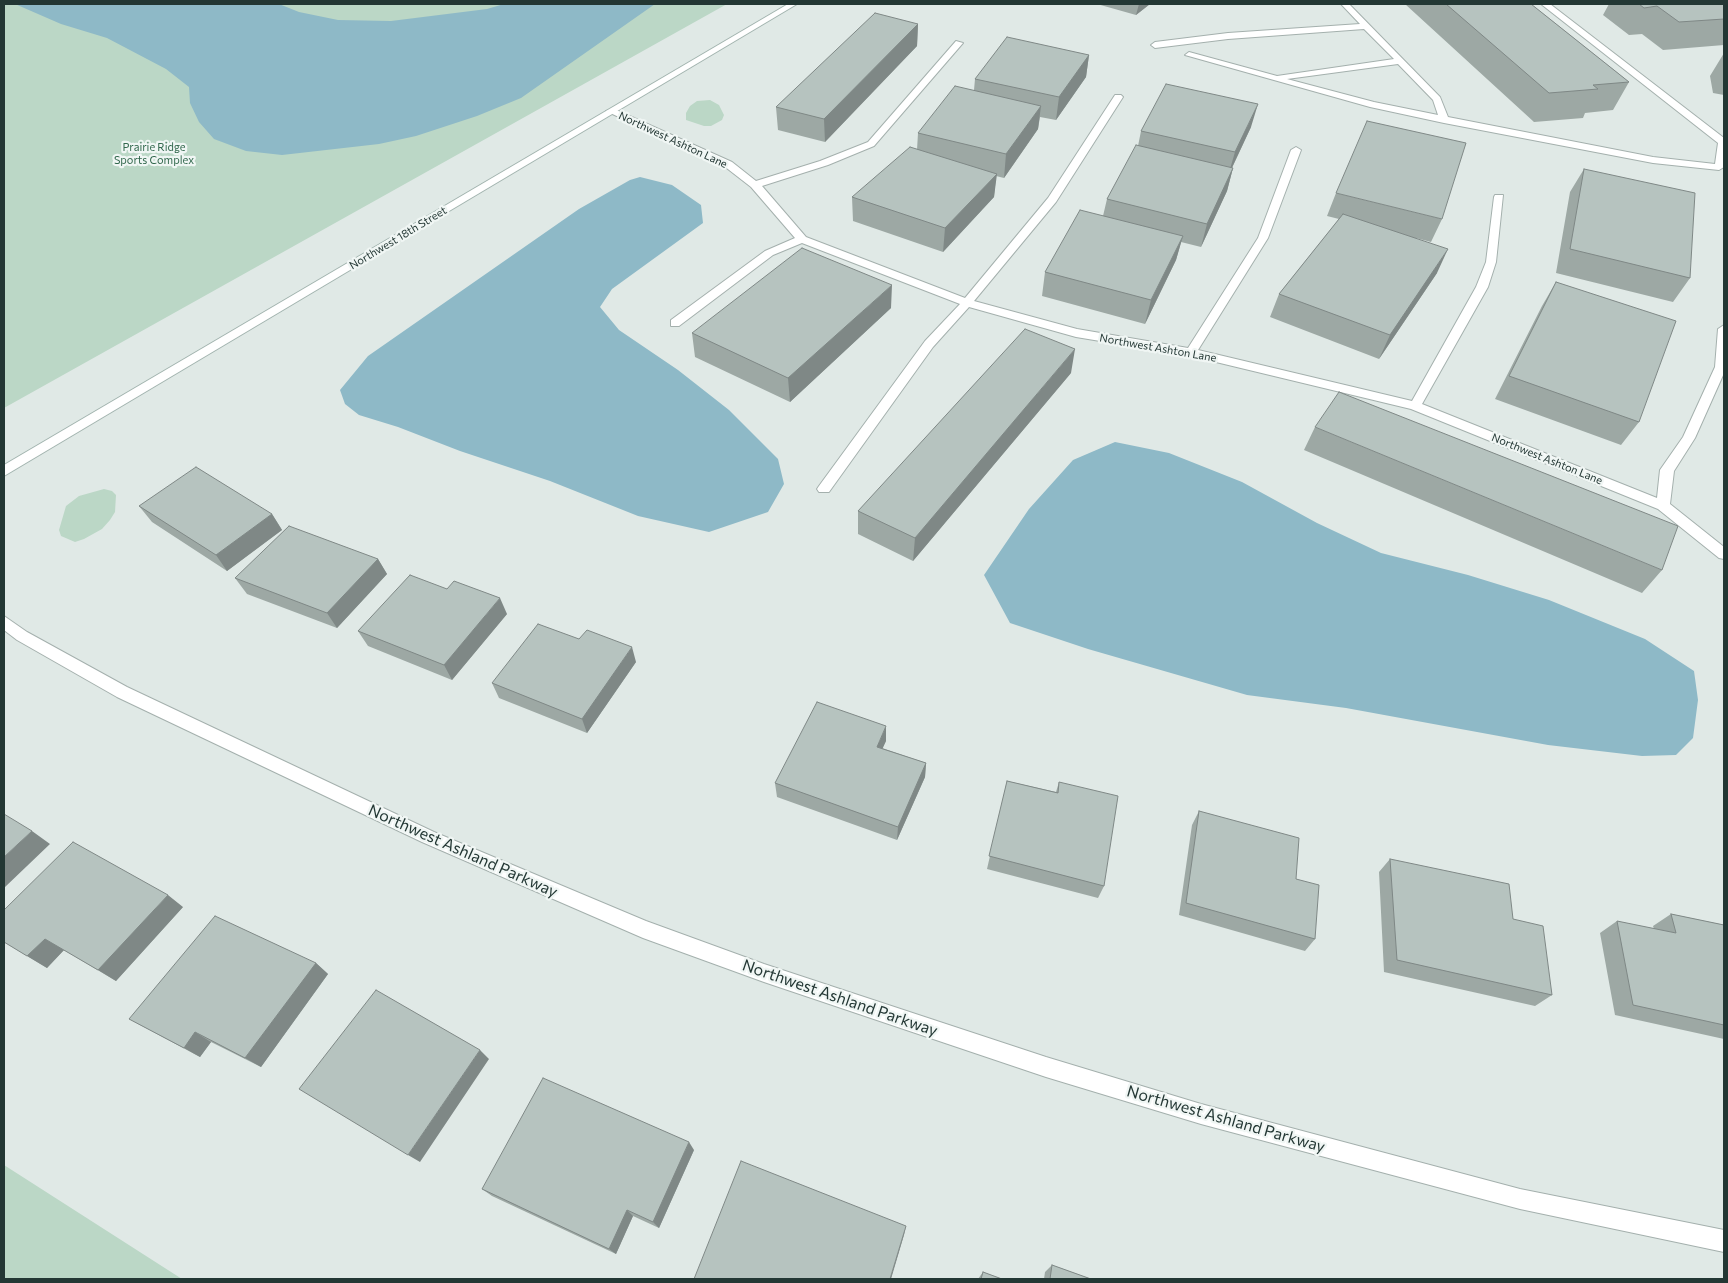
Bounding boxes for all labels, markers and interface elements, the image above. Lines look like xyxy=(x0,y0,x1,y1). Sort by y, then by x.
street label: Northwest Ashton Lane xyxy=(617,109,729,171)
park label: Prairie Ridge Sports Complex xyxy=(114,140,194,166)
street label: Northwest 18th Street xyxy=(347,204,449,272)
street label: Northwest Ashton Lane xyxy=(1099,331,1217,365)
street label: Northwest Ashton Lane xyxy=(1490,431,1604,487)
street label: Northwest Ashland Parkway xyxy=(365,800,561,902)
street label: Northwest Ashland Parkway xyxy=(740,955,940,1041)
street label: Northwest Ashland Parkway xyxy=(1125,1081,1327,1157)

